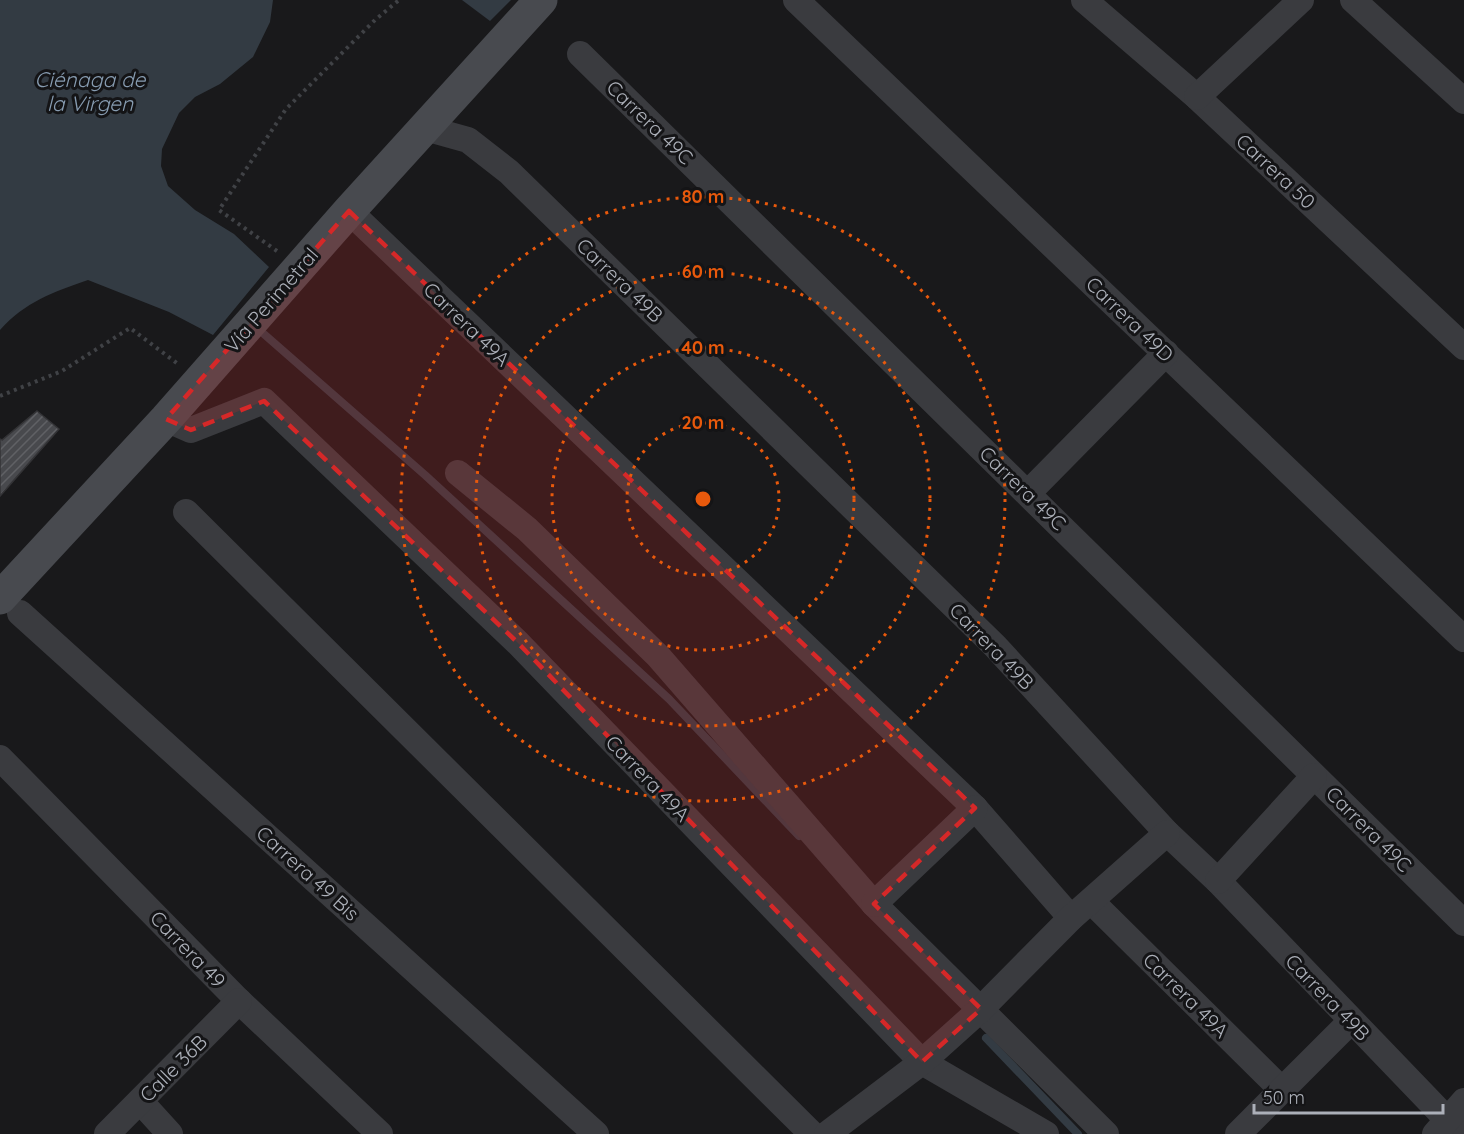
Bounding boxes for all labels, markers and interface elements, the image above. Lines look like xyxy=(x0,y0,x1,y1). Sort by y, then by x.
water label: Ciénaga de la Virgen xyxy=(35,66,147,116)
street label: Carrera 49C xyxy=(601,75,699,169)
street label: Carrera 50 xyxy=(1231,128,1321,214)
text: 80 m xyxy=(682,185,724,208)
street label: Carrera 49B xyxy=(571,233,669,327)
street label: Vía Perimetral xyxy=(219,242,323,358)
text: 60 m xyxy=(682,260,724,283)
street label: Carrera 49D xyxy=(1081,271,1179,367)
street label: Carrera 49A xyxy=(418,277,516,371)
text: 40 m xyxy=(681,336,725,359)
text: 20 m xyxy=(682,411,724,434)
street label: Carrera 49C xyxy=(974,441,1072,535)
centre of rings xyxy=(693,489,713,509)
street label: Carrera 49B xyxy=(945,597,1039,695)
street label: Carrera 49A xyxy=(601,729,695,827)
street label: Carrera 49C xyxy=(1321,781,1417,877)
street label: Carrera 49 Bis xyxy=(251,820,365,926)
street label: Carrera 49 xyxy=(145,905,231,993)
street label: Carrera 49A xyxy=(1138,947,1234,1043)
street label: Carrera 49B xyxy=(1281,948,1375,1046)
street label: Calle 36B xyxy=(134,1029,212,1107)
scale bar xyxy=(1254,1077,1443,1115)
text: 50 m xyxy=(1263,1086,1305,1109)

